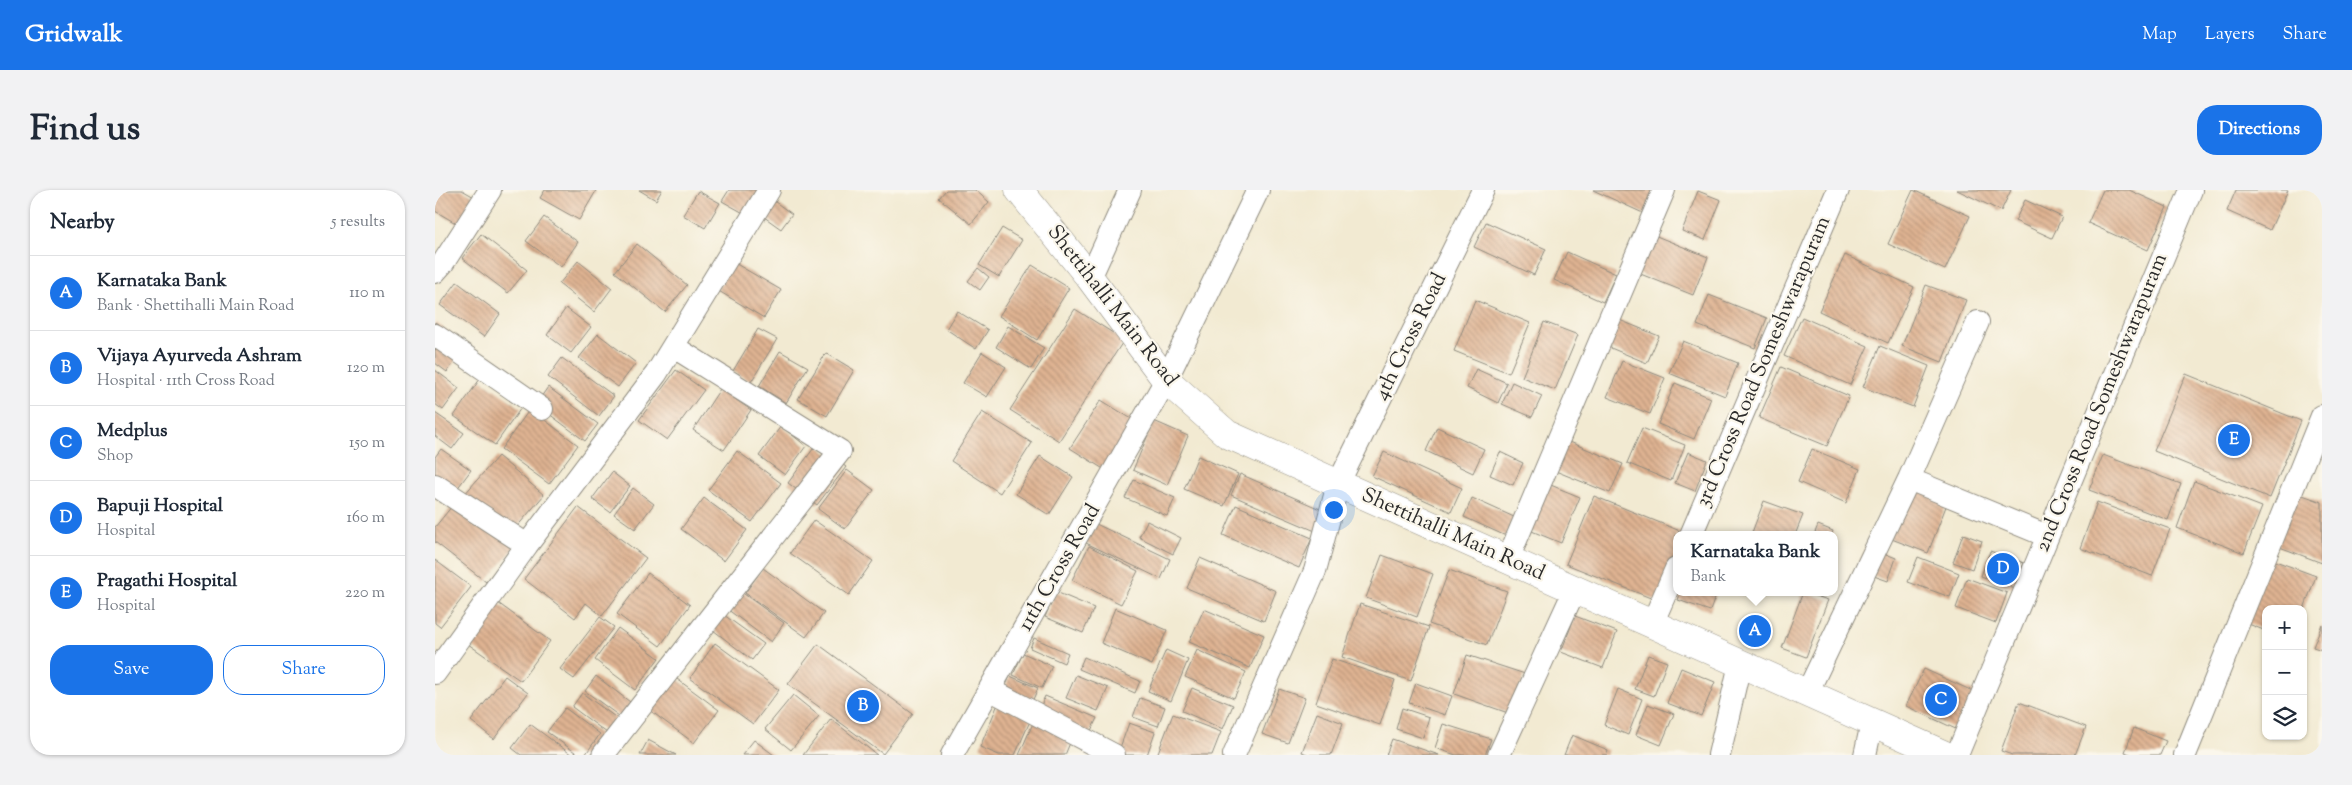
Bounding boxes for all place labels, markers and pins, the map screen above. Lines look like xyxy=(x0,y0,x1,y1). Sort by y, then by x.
pin: E xyxy=(2218,421,2250,459)
pin: D xyxy=(1987,550,2019,588)
pin: A xyxy=(1739,612,1771,650)
pin: C xyxy=(1925,681,1957,719)
pin: B xyxy=(847,687,879,725)

